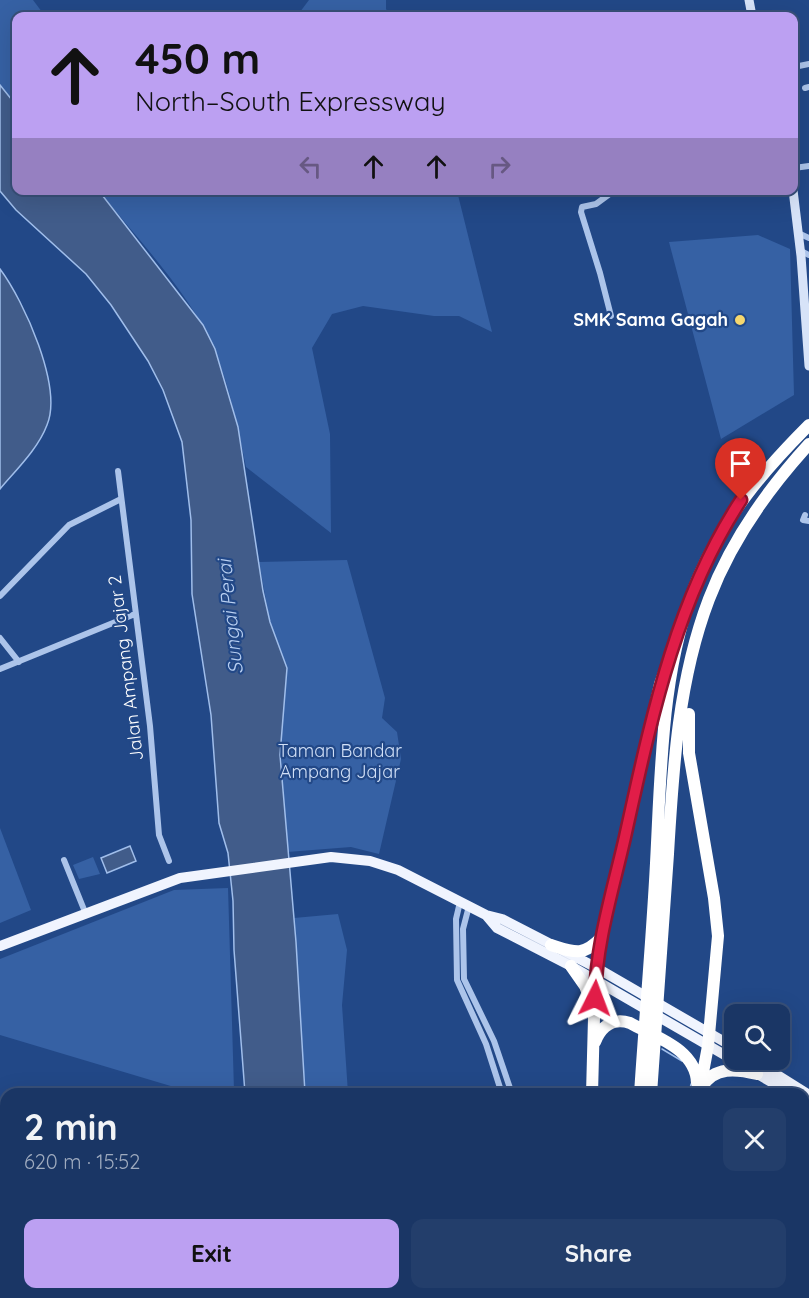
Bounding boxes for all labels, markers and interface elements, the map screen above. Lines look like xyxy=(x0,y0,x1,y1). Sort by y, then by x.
text: 450 m xyxy=(135,32,260,85)
icon: ahead xyxy=(36,36,114,114)
text: North–South Expressway xyxy=(135,84,446,118)
icon: left xyxy=(294,150,327,183)
icon: ahead xyxy=(357,150,390,183)
icon: ahead xyxy=(420,150,453,183)
icon: right xyxy=(483,150,516,183)
place label: SMK Sama Gagah xyxy=(573,308,728,331)
marker: SMK Sama Gagah xyxy=(733,313,747,327)
pin xyxy=(715,438,766,500)
icon: arrive xyxy=(724,447,757,480)
water label: Sungai Perai xyxy=(211,556,248,676)
street label: Jalan Ampang Jajar 2 xyxy=(103,574,148,762)
park label: Taman Bandar Ampang Jajar xyxy=(278,739,402,783)
position arrow xyxy=(563,966,627,1030)
map controls xyxy=(724,1004,790,1070)
button: search xyxy=(724,1004,790,1070)
text: 2 min xyxy=(24,1104,118,1149)
button: close xyxy=(723,1108,786,1171)
text: 620 m · 15:52 xyxy=(24,1149,140,1174)
button: Exit xyxy=(24,1219,399,1288)
button: Share xyxy=(411,1219,786,1288)

